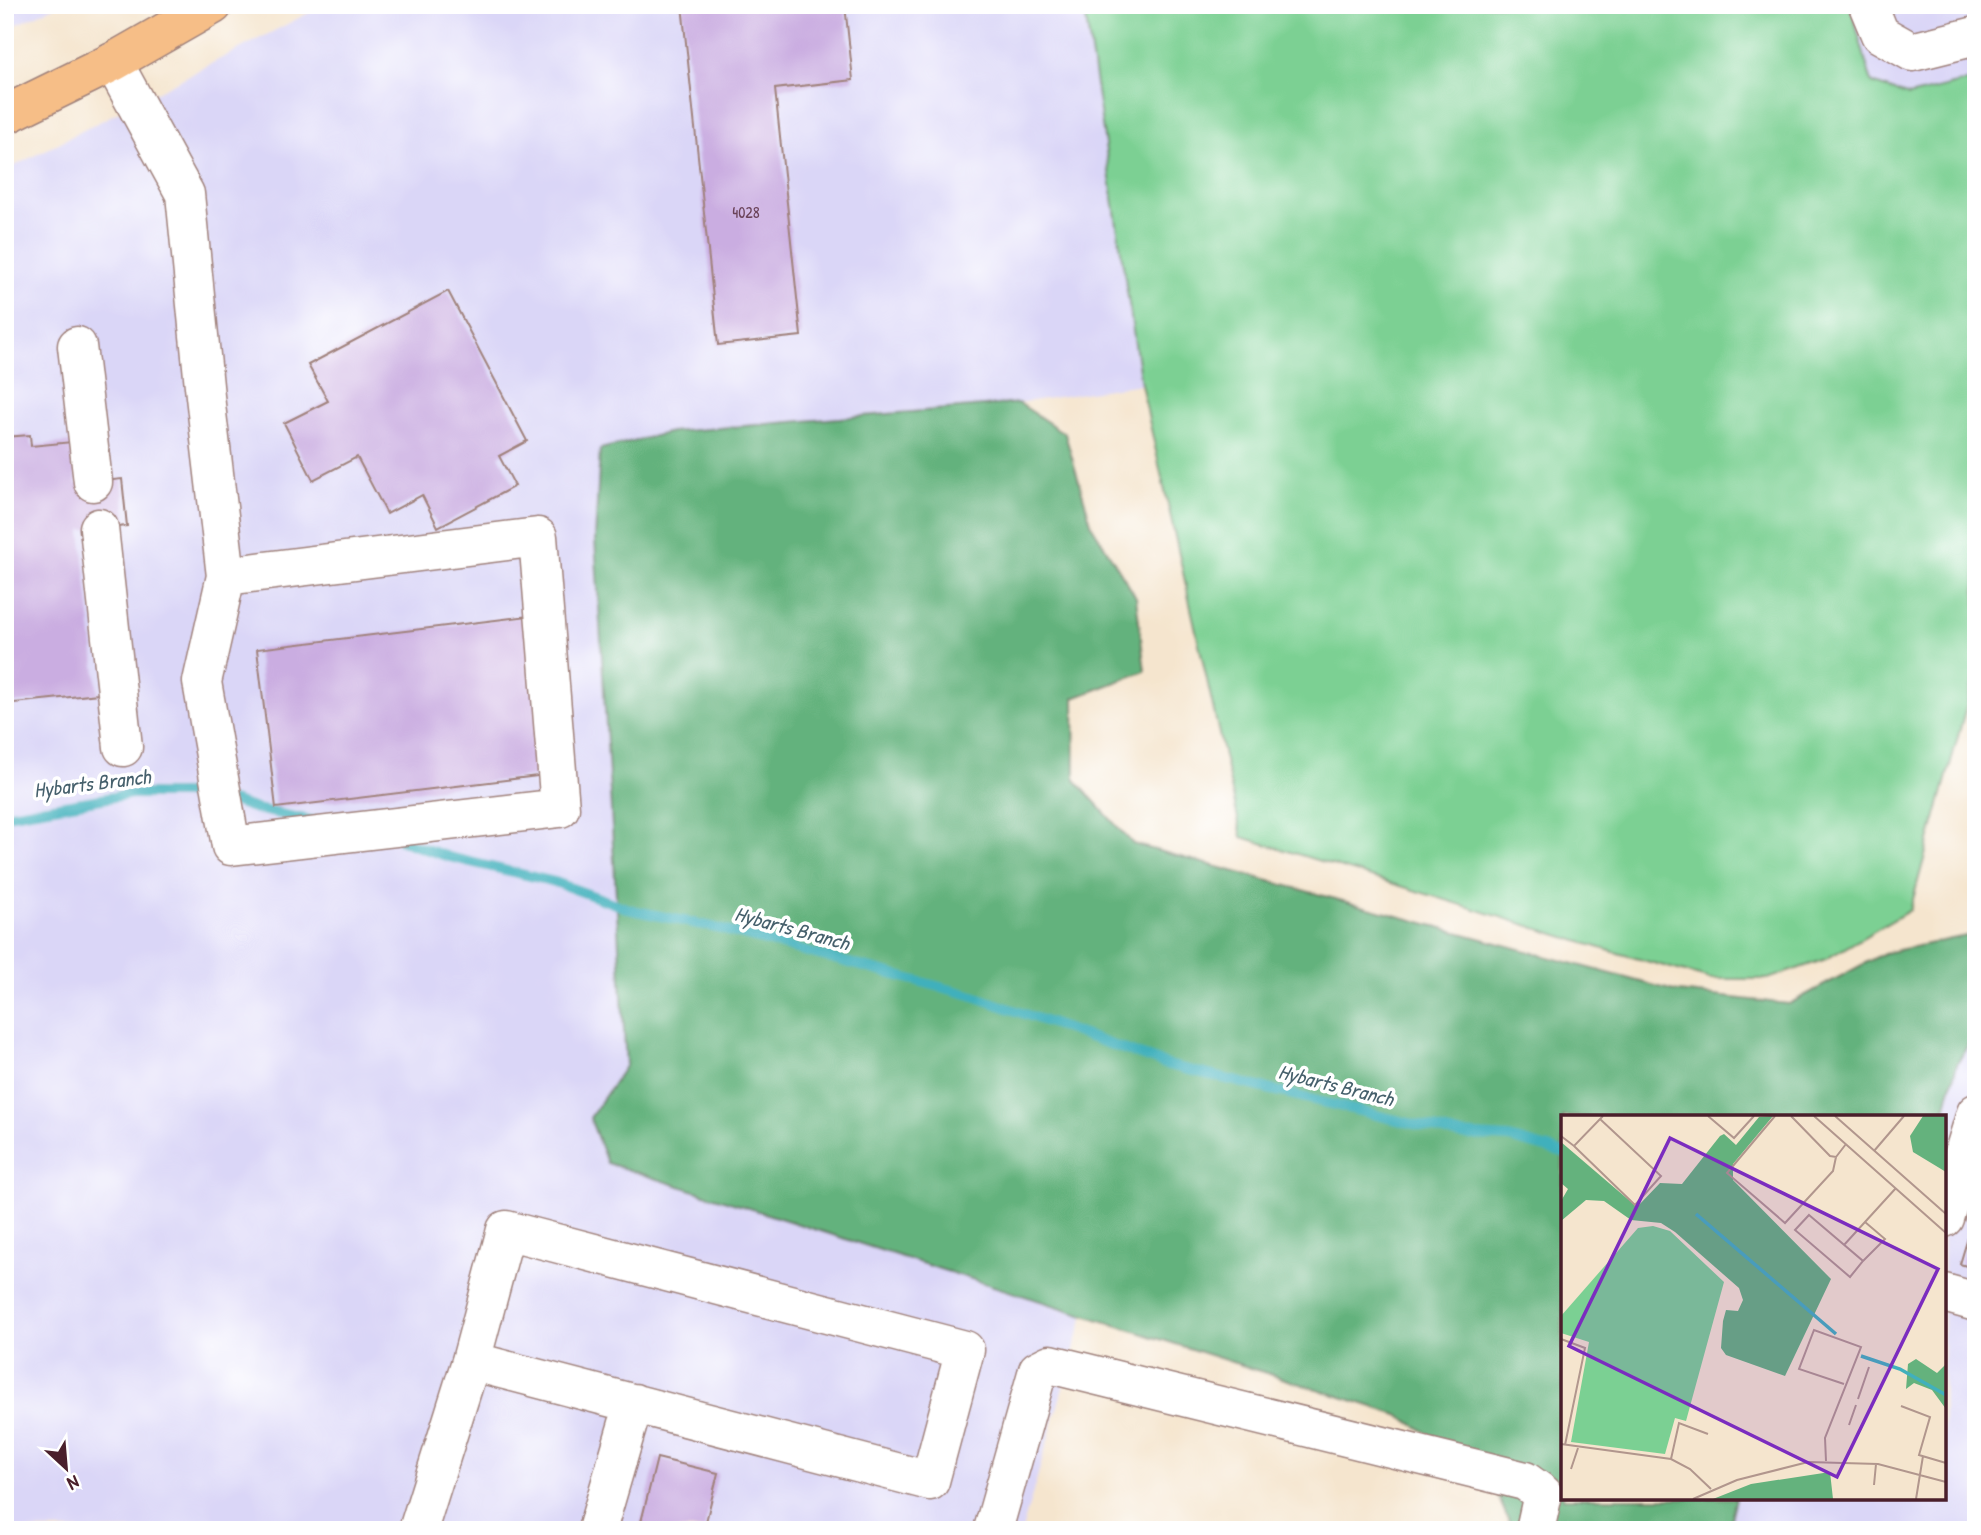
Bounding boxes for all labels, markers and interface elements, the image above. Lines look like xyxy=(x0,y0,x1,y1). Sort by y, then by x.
house number: 4028 xyxy=(732,201,760,223)
water label: Hybarts Branch xyxy=(32,761,153,805)
water label: Hybarts Branch xyxy=(732,899,854,957)
water label: Hybarts Branch xyxy=(1276,1057,1398,1114)
inset map xyxy=(1561,1115,1946,1500)
north arrow xyxy=(32,1434,102,1504)
text: N xyxy=(63,1469,84,1497)

